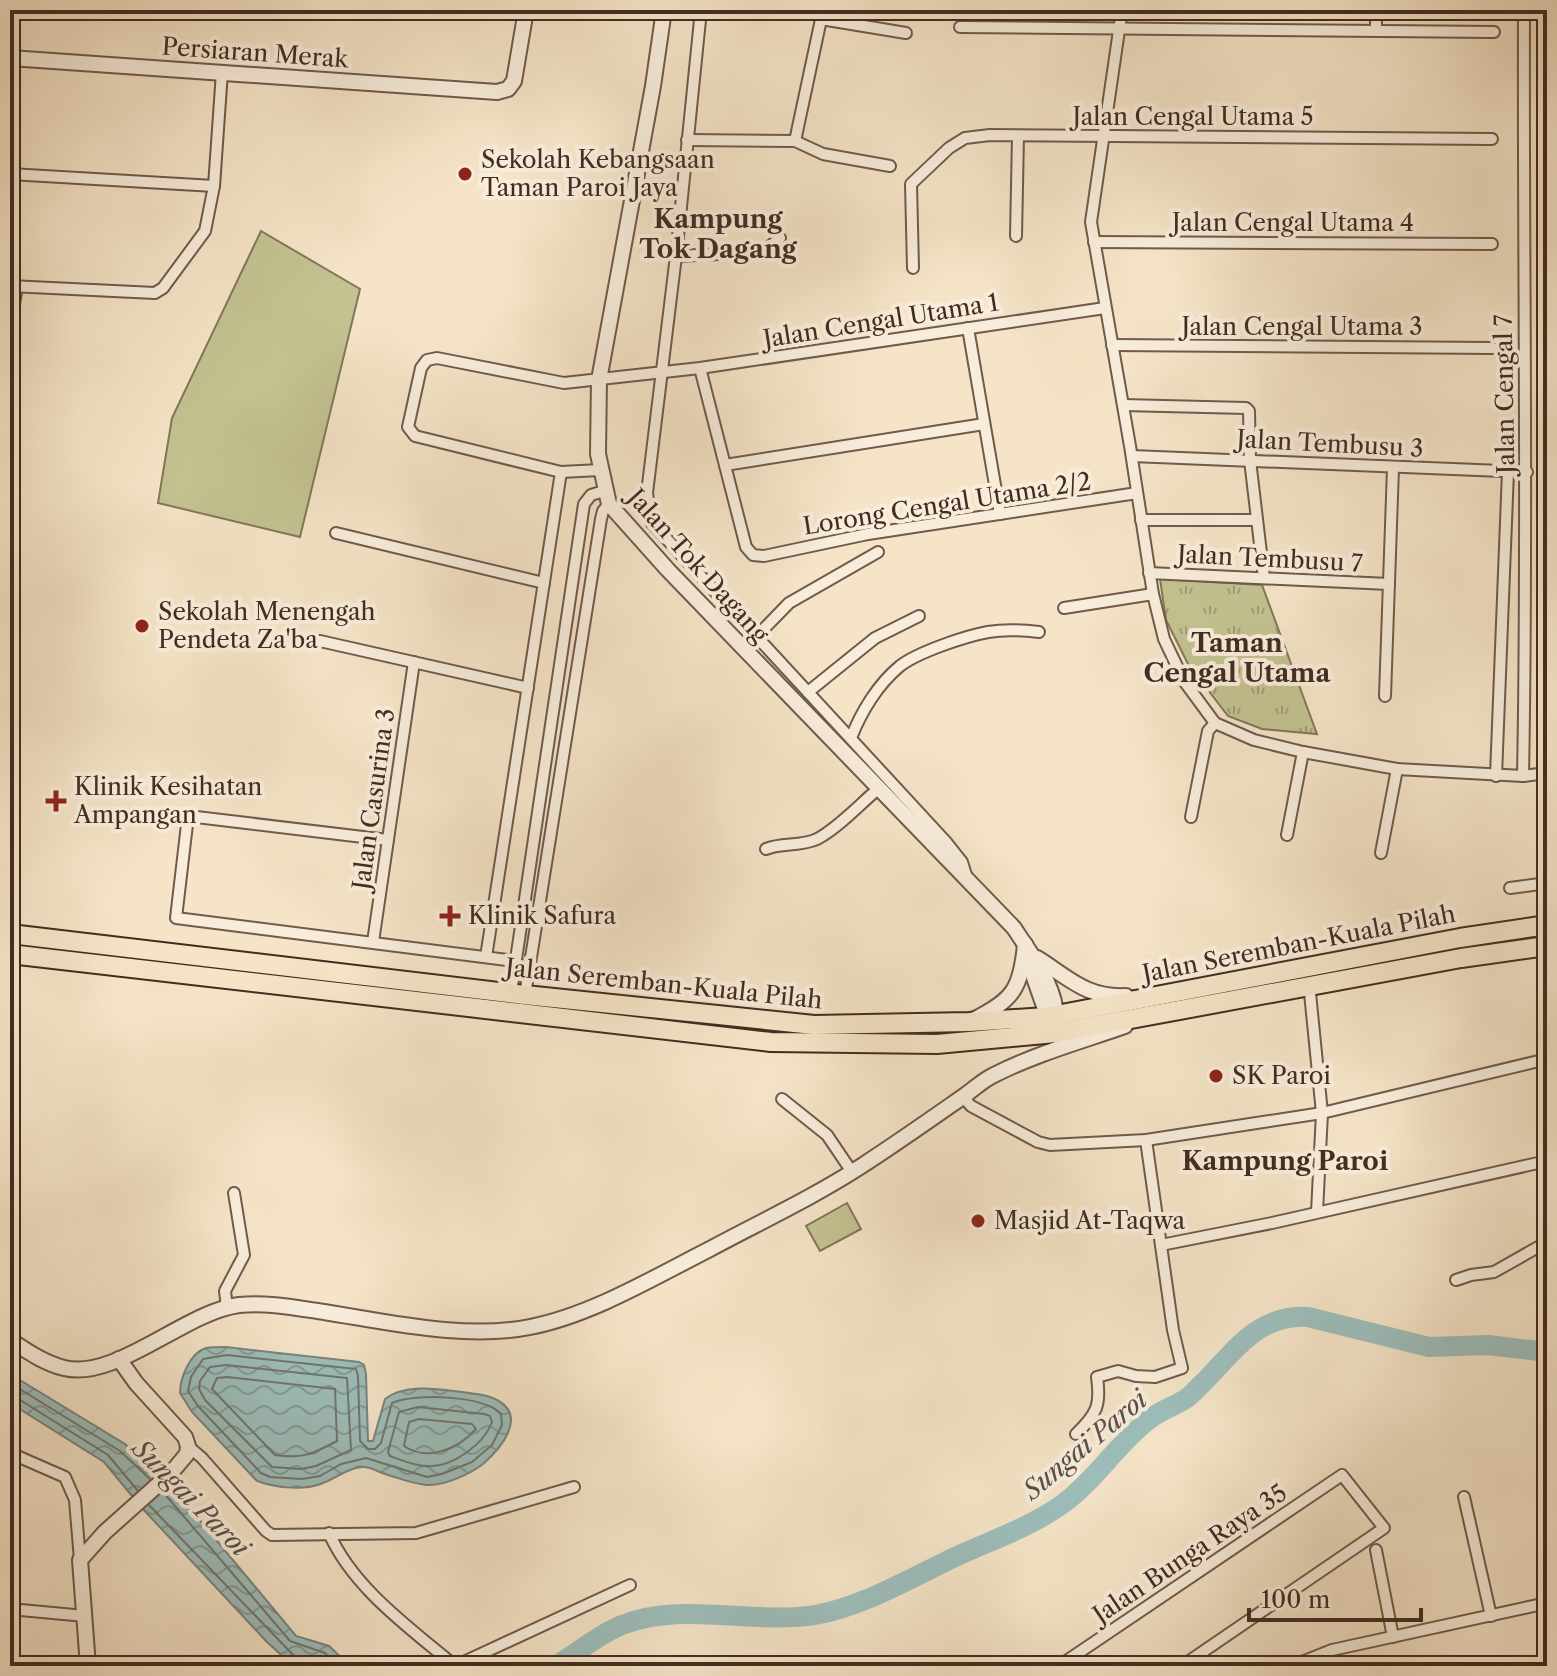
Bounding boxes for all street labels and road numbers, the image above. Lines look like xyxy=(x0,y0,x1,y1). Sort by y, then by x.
street label: Persiaran Merak xyxy=(161,32,350,74)
street label: Jalan Cengal Utama 5 xyxy=(1069,102,1314,131)
street label: Jalan Cengal Utama 4 xyxy=(1168,208,1414,237)
street label: Jalan Cengal Utama 1 xyxy=(757,288,1001,354)
street label: Jalan Cengal Utama 3 xyxy=(1177,312,1423,341)
street label: Jalan Cengal 7 xyxy=(1489,314,1520,478)
street label: Jalan Tembusu 3 xyxy=(1232,424,1424,463)
street label: Lorong Cengal Utama 2/2 xyxy=(801,466,1093,541)
street label: Jalan Tok Dagang xyxy=(619,480,775,649)
street label: Jalan Tembusu 7 xyxy=(1173,539,1364,578)
street label: Jalan Casurina 3 xyxy=(346,706,401,895)
street label: Jalan Seremban-Kuala Pilah xyxy=(1136,899,1458,989)
street label: Jalan Seremban-Kuala Pilah xyxy=(500,952,824,1015)
street label: Jalan Bunga Raya 35 xyxy=(1084,1478,1292,1631)

